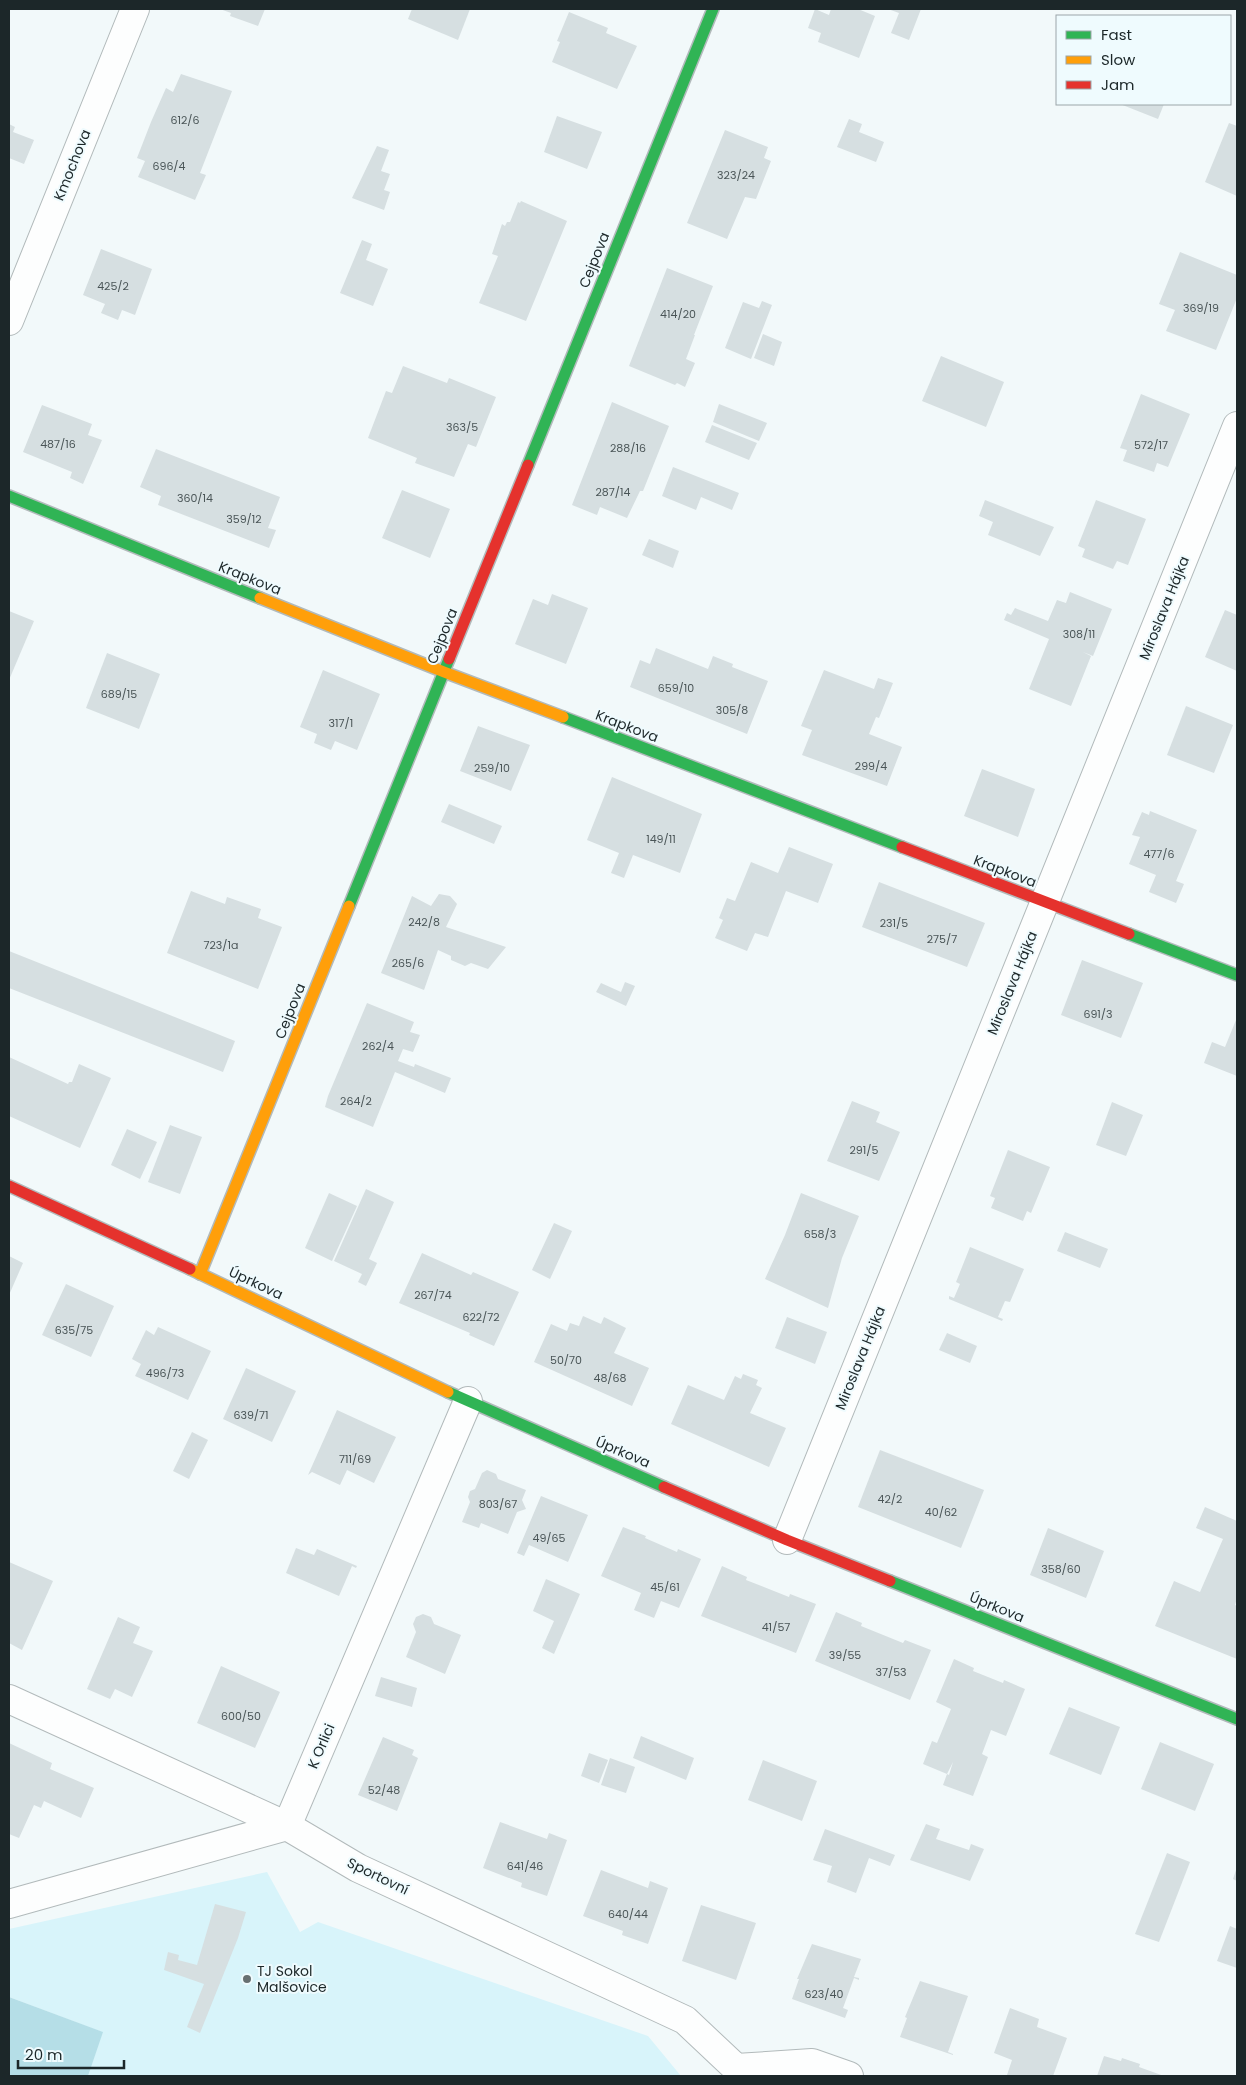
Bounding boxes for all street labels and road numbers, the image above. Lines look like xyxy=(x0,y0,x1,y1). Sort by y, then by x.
street label: Kmochova xyxy=(49,126,95,204)
street label: Cejpova xyxy=(574,229,614,291)
street label: Miroslava Hájka xyxy=(1134,553,1194,663)
street label: Krapkova xyxy=(216,556,284,600)
street label: Cejpova xyxy=(422,605,462,667)
street label: Krapkova xyxy=(593,705,661,747)
street label: Krapkova xyxy=(971,850,1039,892)
street label: Miroslava Hájka xyxy=(982,928,1042,1038)
street label: Cejpova xyxy=(270,980,310,1042)
street label: Úprkova xyxy=(226,1262,286,1304)
street label: Miroslava Hájka xyxy=(830,1303,890,1413)
street label: Úprkova xyxy=(593,1432,653,1472)
street label: Úprkova xyxy=(967,1587,1027,1627)
street label: K Orlici xyxy=(303,1720,339,1772)
street label: Sportovní xyxy=(344,1853,413,1900)

